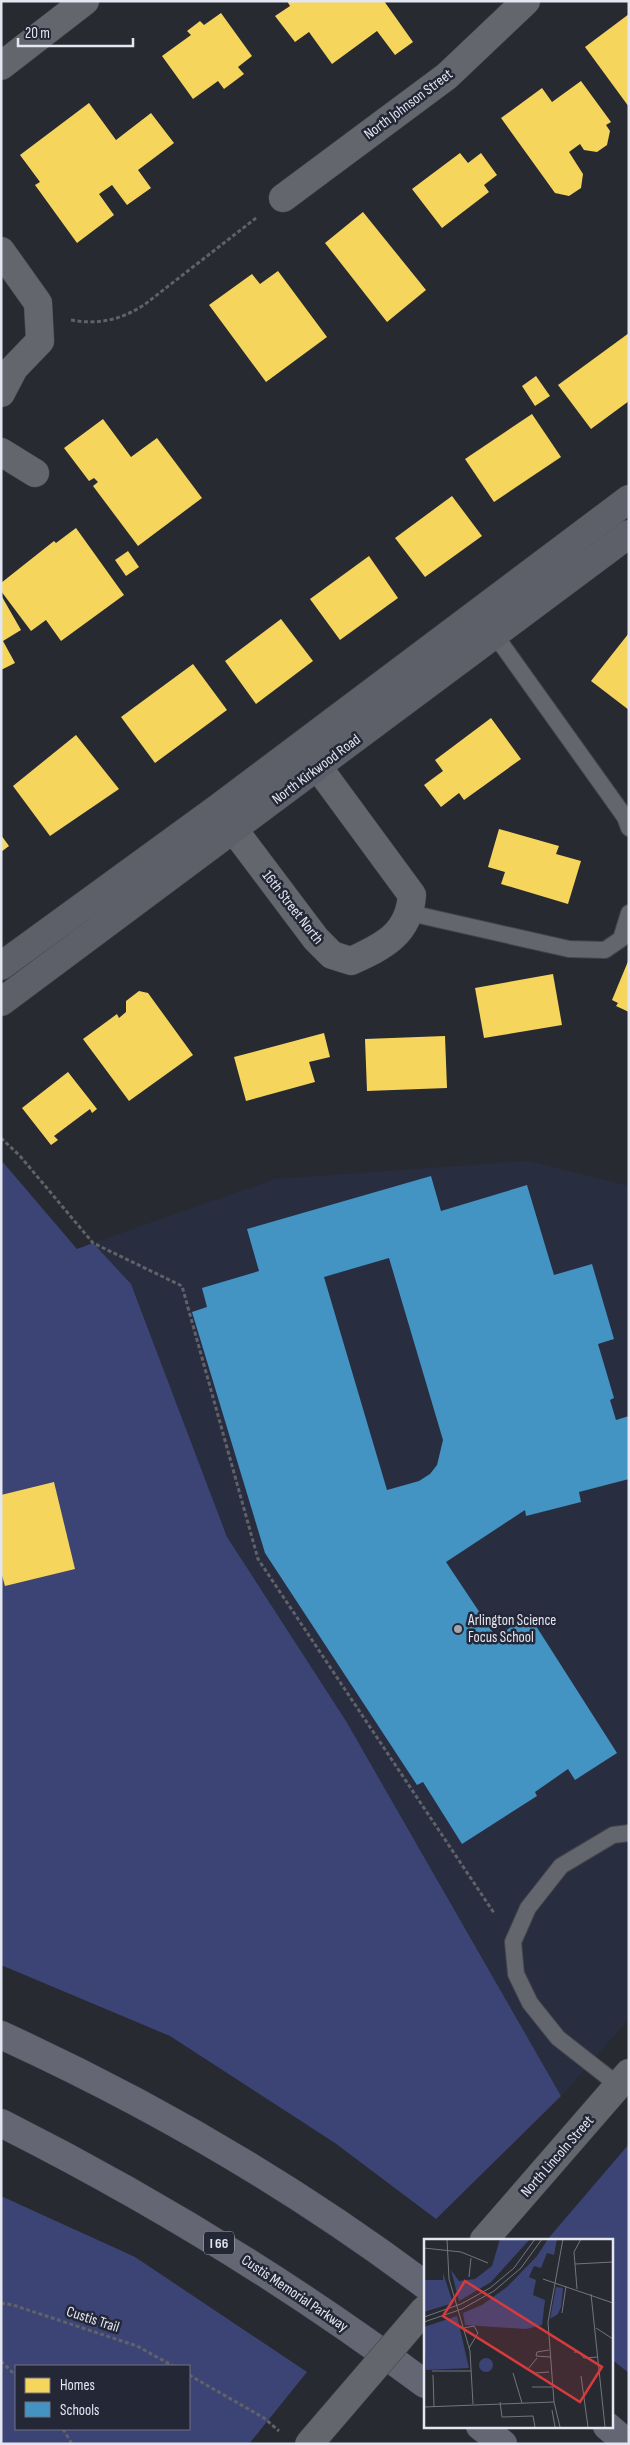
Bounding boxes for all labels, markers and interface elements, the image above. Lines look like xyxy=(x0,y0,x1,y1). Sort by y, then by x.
scale bar xyxy=(18,15,132,47)
text: 20 m xyxy=(25,24,50,43)
street label: North Johnson Street xyxy=(360,65,457,144)
street label: North Kirkwood Road xyxy=(268,730,364,809)
street label: 16th Street North xyxy=(258,867,327,948)
place label: Arlington Science Focus School xyxy=(467,1611,556,1647)
marker: Arlington Science Focus School xyxy=(452,1623,464,1635)
street label: North Lincoln Street xyxy=(517,2111,598,2201)
road number: I 66 xyxy=(204,2232,234,2254)
inset map xyxy=(424,2239,612,2428)
street label: Custis Memorial Parkway xyxy=(238,2251,352,2336)
street label: Custis Trail xyxy=(64,2302,122,2337)
legend xyxy=(15,2365,190,2430)
text: Homes xyxy=(60,2376,95,2395)
text: Schools xyxy=(60,2401,99,2420)

